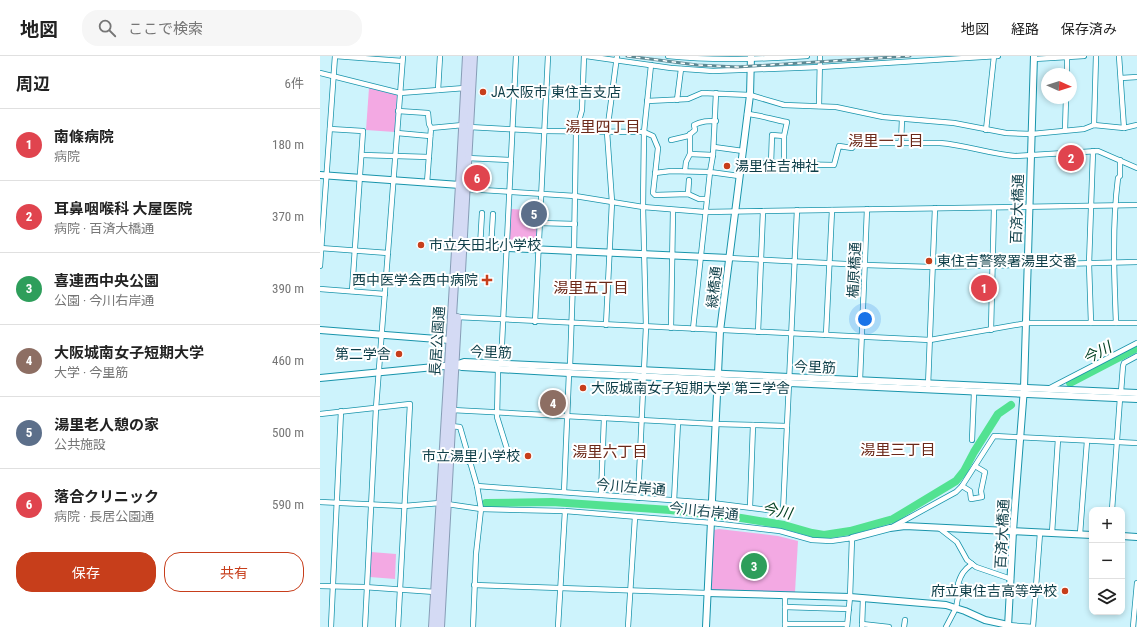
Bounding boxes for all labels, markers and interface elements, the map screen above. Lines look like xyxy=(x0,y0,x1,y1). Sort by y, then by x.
search box xyxy=(82,10,362,46)
icon: search xyxy=(96,17,118,39)
text: 地図 xyxy=(20,18,58,41)
text: ここで検索 xyxy=(128,20,203,38)
text: 地図 xyxy=(961,21,989,37)
text: 経路 xyxy=(1011,21,1039,37)
text: 保存済み xyxy=(1061,21,1117,37)
north arrow xyxy=(1041,68,1077,104)
text: 周辺 xyxy=(16,74,50,94)
text: 6件 xyxy=(285,76,304,91)
place label: JA大阪市 東住吉支店 xyxy=(491,84,621,100)
marker: JA大阪市 東住吉支店 xyxy=(478,87,488,97)
district label: 湯里四丁目 xyxy=(565,118,641,136)
text: 南條病院 xyxy=(54,128,114,146)
district label: 湯里一丁目 xyxy=(848,132,924,150)
text: 1 xyxy=(26,137,32,152)
text: 180 m xyxy=(272,137,304,152)
pin: 2 xyxy=(1058,143,1084,173)
text: 病院 xyxy=(54,149,80,164)
place label: 湯里住吉神社 xyxy=(735,158,819,174)
marker: 湯里住吉神社 xyxy=(722,161,732,171)
pin: 6 xyxy=(464,163,490,193)
street label: 百済大橋通 xyxy=(1008,174,1026,244)
pin: 5 xyxy=(521,199,547,229)
text: 耳鼻咽喉科 大屋医院 xyxy=(54,200,192,218)
text: 2 xyxy=(26,209,32,224)
text: 370 m xyxy=(272,209,304,224)
text: 病院 · 百済大橋通 xyxy=(54,221,154,236)
place label: 市立矢田北小学校 xyxy=(429,237,541,253)
marker: 市立矢田北小学校 xyxy=(416,240,426,250)
street label: 楯原橋通 xyxy=(845,242,863,298)
place label: 東住吉警察署湯里交番 xyxy=(937,253,1077,269)
marker: 東住吉警察署湯里交番 xyxy=(924,256,934,266)
street label: 緑橋通 xyxy=(704,265,724,309)
text: 喜連西中央公園 xyxy=(54,272,159,290)
place label: 西中医学会西中病院 xyxy=(352,272,478,288)
pin: 1 xyxy=(971,273,997,303)
marker: 西中医学会西中病院 xyxy=(481,274,493,286)
district label: 湯里五丁目 xyxy=(553,279,629,297)
text: 3 xyxy=(26,281,32,296)
text: 390 m xyxy=(272,281,304,296)
text: 公園 · 今川右岸通 xyxy=(54,293,154,308)
street label: 長居公園通 xyxy=(427,306,447,376)
your location xyxy=(855,309,875,329)
water label: 今川 xyxy=(1080,337,1116,368)
street label: 今里筋 xyxy=(470,343,512,361)
text: 大阪城南女子短期大学 xyxy=(54,344,204,362)
place label: 第二学舎 xyxy=(335,346,391,362)
marker: 第二学舎 xyxy=(394,349,404,359)
text: 4 xyxy=(26,353,32,368)
text: 460 m xyxy=(272,353,304,368)
street label: 今里筋 xyxy=(794,358,836,376)
text: 大学 · 今里筋 xyxy=(54,365,128,380)
place label: 大阪城南女子短期大学 第三学舎 xyxy=(591,380,790,396)
marker: 大阪城南女子短期大学 第三学舎 xyxy=(578,383,588,393)
pin: 4 xyxy=(540,388,566,418)
text: 湯里老人憩の家 xyxy=(54,416,159,434)
text: 5 xyxy=(26,425,32,440)
text: 500 m xyxy=(272,425,304,440)
text: 公共施設 xyxy=(54,437,106,452)
district label: 湯里三丁目 xyxy=(860,441,936,459)
district label: 湯里六丁目 xyxy=(572,443,648,461)
place label: 市立湯里小学校 xyxy=(422,448,520,464)
marker: 市立湯里小学校 xyxy=(523,451,533,461)
street label: 今川左岸通 xyxy=(595,476,667,498)
text: 落合クリニック xyxy=(54,488,159,506)
text: 6 xyxy=(26,497,32,512)
text: 590 m xyxy=(272,497,304,512)
street label: 今川右岸通 xyxy=(668,499,740,523)
water label: 今川 xyxy=(761,499,795,523)
street label: 百済大橋通 xyxy=(992,499,1012,569)
map controls xyxy=(1089,507,1125,615)
button: + xyxy=(1089,507,1125,543)
text: 病院 · 長居公園通 xyxy=(54,509,154,524)
button: − xyxy=(1089,543,1125,579)
pin: 3 xyxy=(741,551,767,581)
button: 保存 xyxy=(16,552,156,592)
button: 共有 xyxy=(164,552,304,592)
button: layers xyxy=(1089,579,1125,615)
place label: 府立東住吉高等学校 xyxy=(931,583,1057,599)
marker: 府立東住吉高等学校 xyxy=(1060,586,1070,596)

